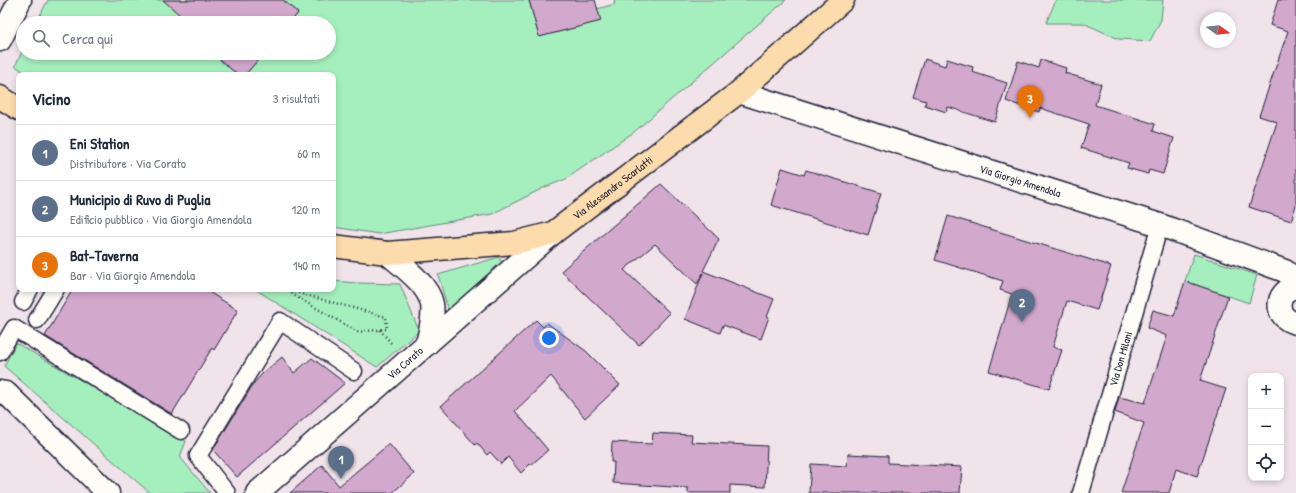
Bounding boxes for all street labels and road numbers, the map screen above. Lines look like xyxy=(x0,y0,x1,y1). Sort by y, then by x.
street label: Via Alessandro Scarlatti xyxy=(570,153,655,223)
street label: Via Giorgio Amendola xyxy=(978,161,1063,200)
street label: Via Don Milani xyxy=(1106,330,1135,388)
street label: Via Corato xyxy=(384,343,426,382)

